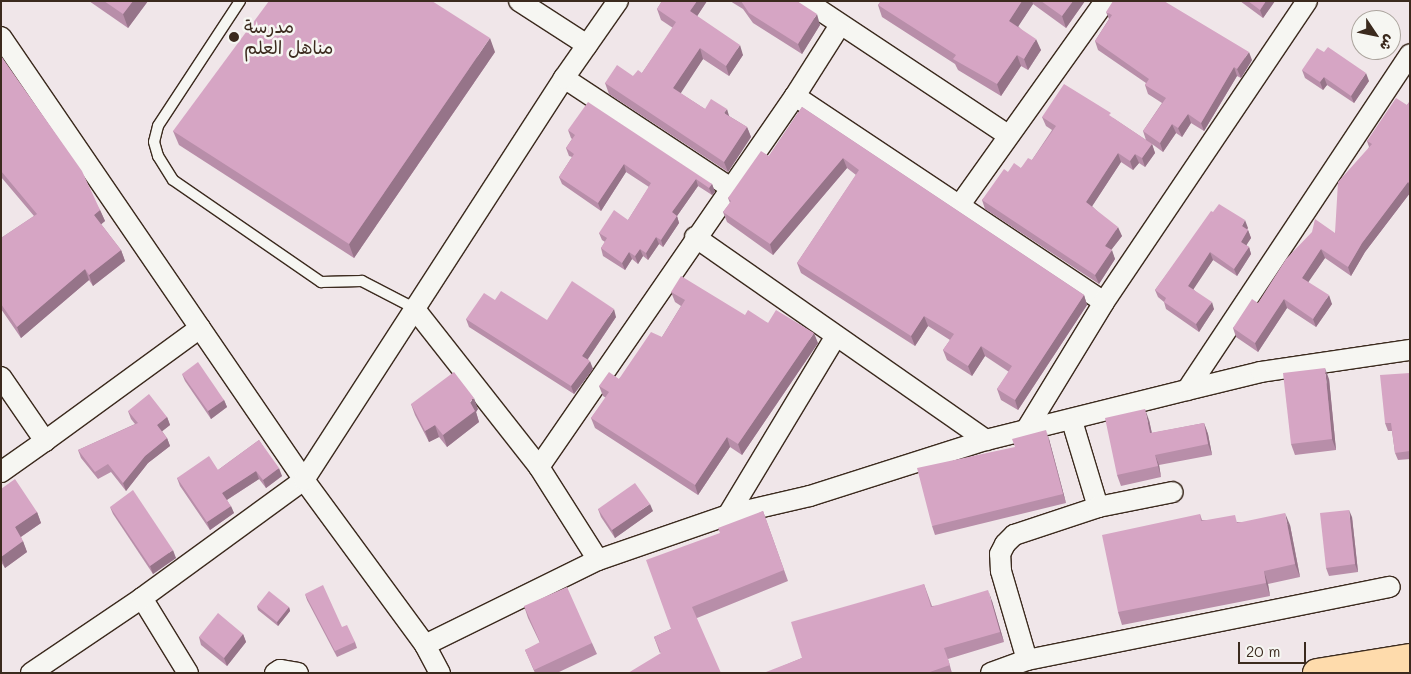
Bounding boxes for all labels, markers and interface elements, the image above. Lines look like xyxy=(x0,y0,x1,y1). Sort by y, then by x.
north arrow xyxy=(1351,10,1401,60)
place label: مدرسة مناهل العلم xyxy=(244,16,333,58)
marker: مدرسة مناهل العلم xyxy=(228,31,240,43)
text: ش xyxy=(1376,31,1400,55)
scale bar xyxy=(1241,632,1308,664)
text: 20 m xyxy=(1246,641,1280,661)

